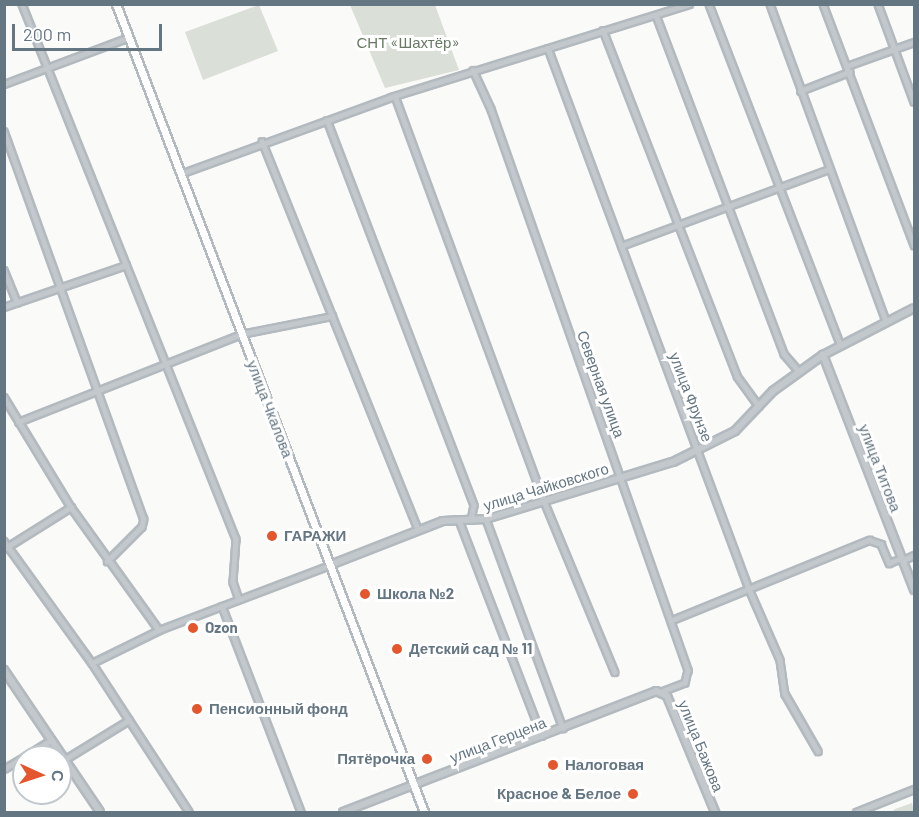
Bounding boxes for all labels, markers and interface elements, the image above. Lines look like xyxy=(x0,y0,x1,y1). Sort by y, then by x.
scale bar xyxy=(15,12,165,50)
text: 200 m xyxy=(23,23,71,45)
park label: СНТ «Шахтёр» xyxy=(356,34,460,52)
street label: Северная улица xyxy=(573,328,629,440)
street label: улица Фрунзе xyxy=(666,350,716,444)
street label: улица Чкалова xyxy=(243,358,297,460)
street label: улица Титова xyxy=(855,422,905,514)
street label: улица Чайковского xyxy=(481,459,611,515)
place label: ГАРАЖИ xyxy=(284,527,346,545)
marker: ГАРАЖИ xyxy=(265,529,279,543)
place label: Школа №2 xyxy=(377,585,454,603)
marker: Школа №2 xyxy=(358,587,372,601)
place label: Ozon xyxy=(205,619,238,637)
marker: Ozon xyxy=(186,621,200,635)
place label: Детский сад № 11 xyxy=(409,640,532,658)
marker: Детский сад № 11 xyxy=(390,642,404,656)
street label: улица Бажова xyxy=(674,698,728,794)
place label: Пенсионный фонд xyxy=(209,700,348,718)
marker: Пенсионный фонд xyxy=(190,702,204,716)
street label: улица Герцена xyxy=(447,713,549,767)
north arrow xyxy=(12,745,72,805)
place label: Пятёрочка xyxy=(337,750,415,768)
marker: Пятёрочка xyxy=(420,752,434,766)
place label: Налоговая xyxy=(565,756,644,774)
marker: Налоговая xyxy=(546,758,560,772)
text: С xyxy=(49,770,68,782)
place label: Красное & Белое xyxy=(497,785,621,803)
marker: Красное & Белое xyxy=(626,787,640,801)

